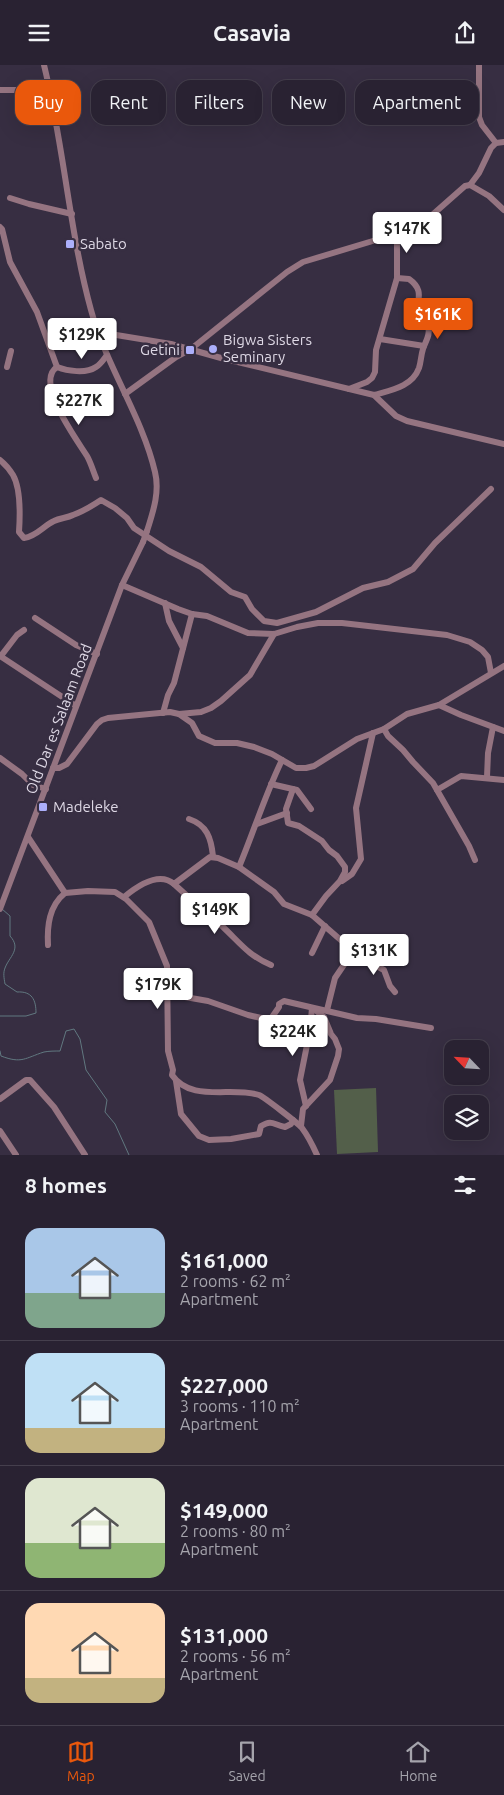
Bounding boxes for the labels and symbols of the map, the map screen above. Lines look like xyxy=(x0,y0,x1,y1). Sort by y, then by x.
pin: $147K xyxy=(372,211,442,254)
place label: Sabato xyxy=(80,235,127,252)
marker: Sabato xyxy=(64,238,76,250)
pin: $161K xyxy=(403,297,473,340)
pin: $129K xyxy=(47,317,117,360)
place label: Bigwa Sisters Seminary xyxy=(223,331,312,365)
place label: Getini xyxy=(140,341,180,358)
marker: Bigwa Sisters Seminary xyxy=(207,343,219,355)
marker: Getini xyxy=(184,344,196,356)
pin: $227K xyxy=(44,383,114,426)
street label: Old Dar es Salaam Road xyxy=(22,641,95,796)
place label: Madeleke xyxy=(53,798,119,815)
marker: Madeleke xyxy=(37,801,49,813)
pin: $149K xyxy=(180,893,250,935)
pin: $131K xyxy=(339,933,409,976)
pin: $179K xyxy=(123,967,193,1010)
pin: $224K xyxy=(258,1015,328,1057)
north arrow xyxy=(444,1040,489,1085)

